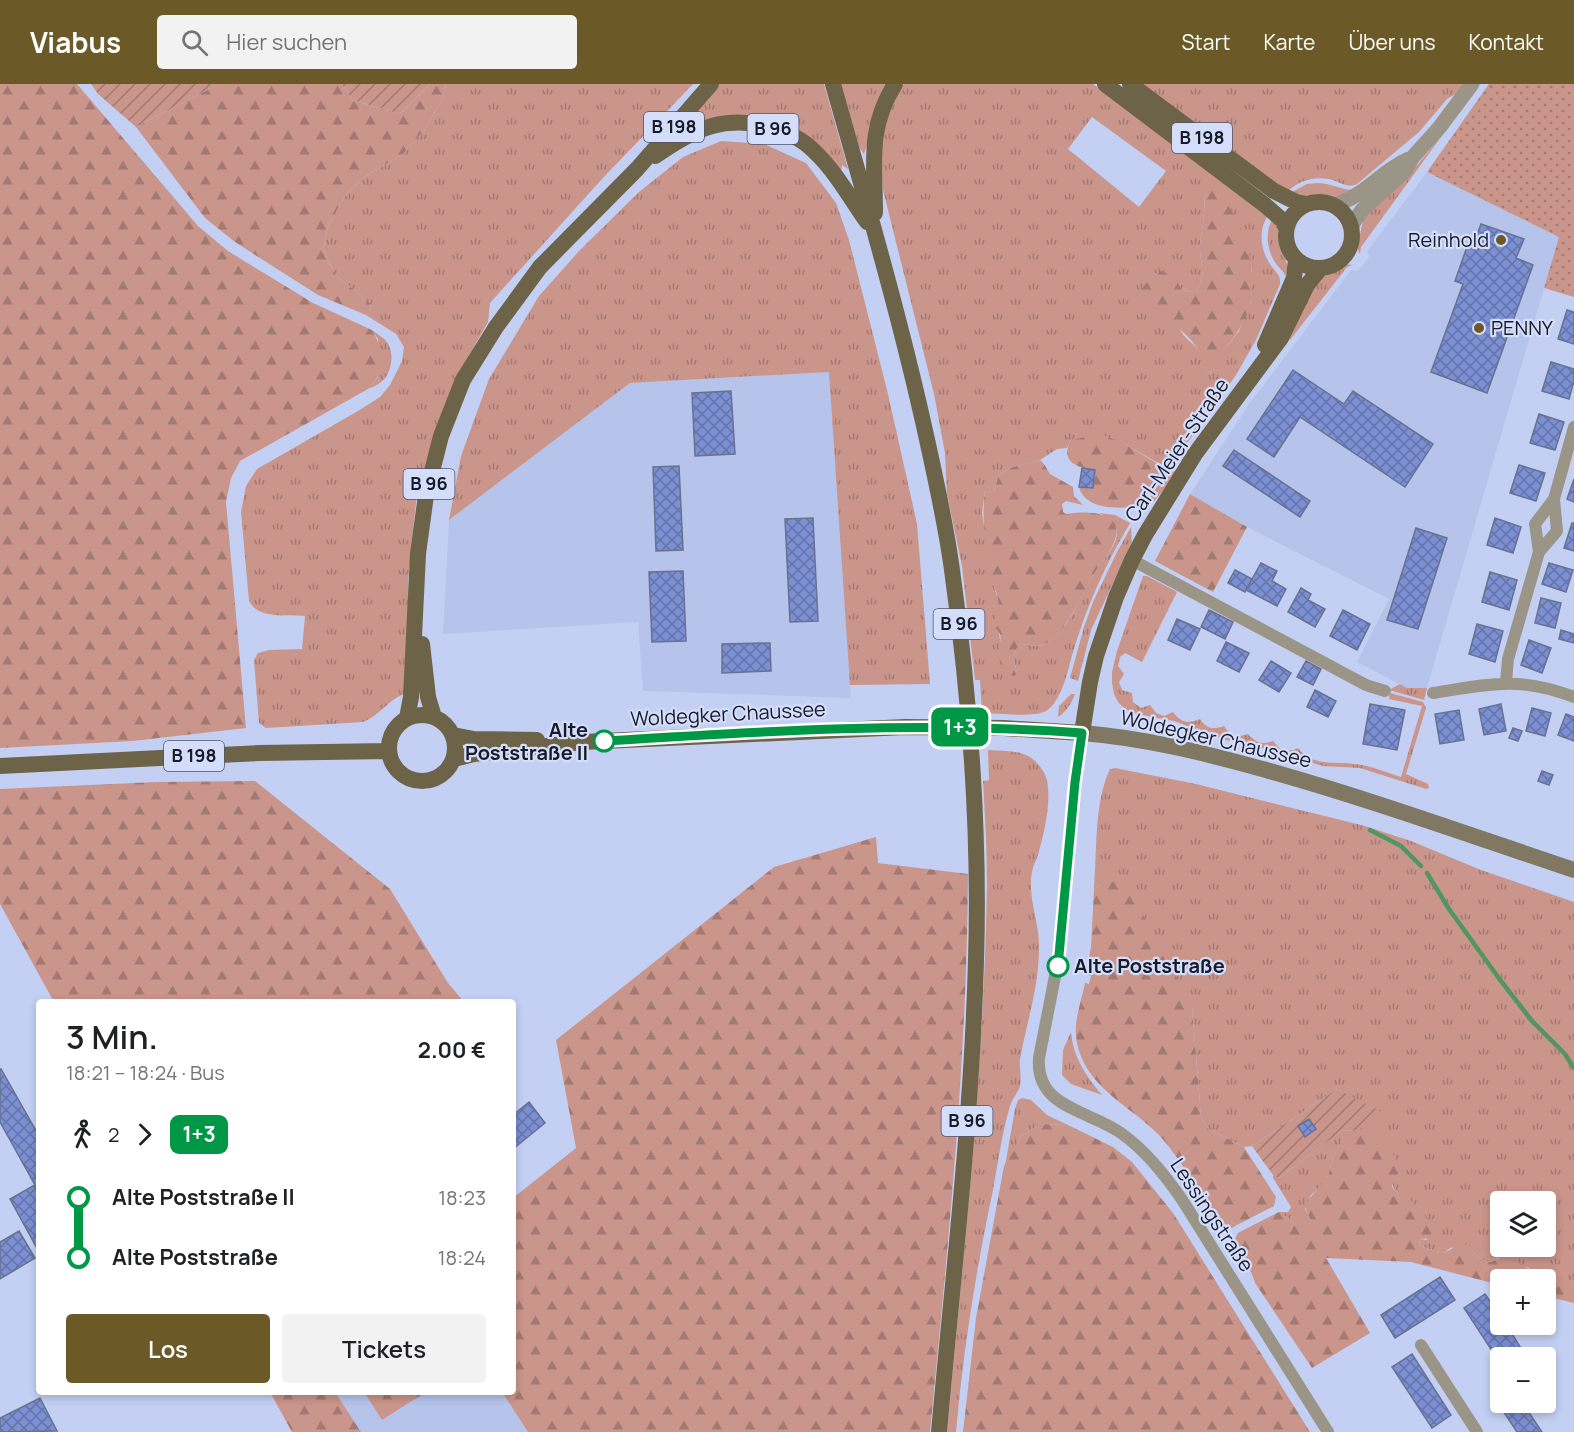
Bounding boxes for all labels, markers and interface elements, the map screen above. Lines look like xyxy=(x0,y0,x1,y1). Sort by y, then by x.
search box xyxy=(157,15,577,69)
text: Viabus xyxy=(30,23,121,61)
icon: search xyxy=(178,26,211,59)
text: Hier suchen xyxy=(226,27,347,57)
text: Start xyxy=(1181,28,1230,56)
text: Karte xyxy=(1263,28,1315,56)
text: Über uns xyxy=(1348,28,1436,56)
text: Kontakt xyxy=(1469,28,1544,56)
road number: B 198 xyxy=(644,112,704,142)
road number: B 96 xyxy=(748,114,798,144)
road number: B 198 xyxy=(1172,123,1232,153)
place label: Reinhold xyxy=(1408,226,1489,253)
marker: Reinhold xyxy=(1494,233,1508,247)
place label: PENNY xyxy=(1491,314,1554,341)
marker: PENNY xyxy=(1472,321,1486,335)
street label: Carl-Meier-Straße xyxy=(1118,372,1235,527)
road number: B 96 xyxy=(404,469,454,499)
road number: B 96 xyxy=(934,609,984,639)
street label: Woldegker Chaussee xyxy=(630,695,826,732)
street label: Woldegker Chaussee xyxy=(1118,703,1314,774)
line badge: 1+3 xyxy=(926,708,994,746)
text: 1+3 xyxy=(943,713,977,741)
place label: Alte Poststraße II xyxy=(465,716,588,766)
marker: Alte Poststraße II xyxy=(593,730,615,752)
road number: B 198 xyxy=(164,741,224,771)
place label: Alte Poststraße xyxy=(1074,952,1225,979)
marker: Alte Poststraße xyxy=(1047,955,1069,977)
text: 3 Min. xyxy=(66,1014,158,1059)
text: 2.00 € xyxy=(418,1035,486,1065)
text: 18:21 – 18:24 · Bus xyxy=(66,1059,225,1086)
road number: B 96 xyxy=(942,1106,992,1136)
icon: walk xyxy=(66,1118,99,1151)
icon: forward xyxy=(128,1118,161,1151)
text: 1+3 xyxy=(182,1120,216,1148)
text: 2 xyxy=(108,1121,119,1148)
street label: Lessingstraße xyxy=(1164,1153,1260,1277)
text: Alte Poststraße II xyxy=(112,1182,295,1212)
text: 18:23 xyxy=(438,1184,486,1211)
map controls xyxy=(1490,1191,1556,1413)
button: layers xyxy=(1490,1191,1556,1257)
text: Alte Poststraße xyxy=(112,1242,278,1272)
text: 18:24 xyxy=(438,1244,486,1271)
button: + xyxy=(1490,1269,1556,1335)
button: Los xyxy=(66,1314,270,1383)
button: Tickets xyxy=(282,1314,486,1383)
button: − xyxy=(1490,1347,1556,1413)

